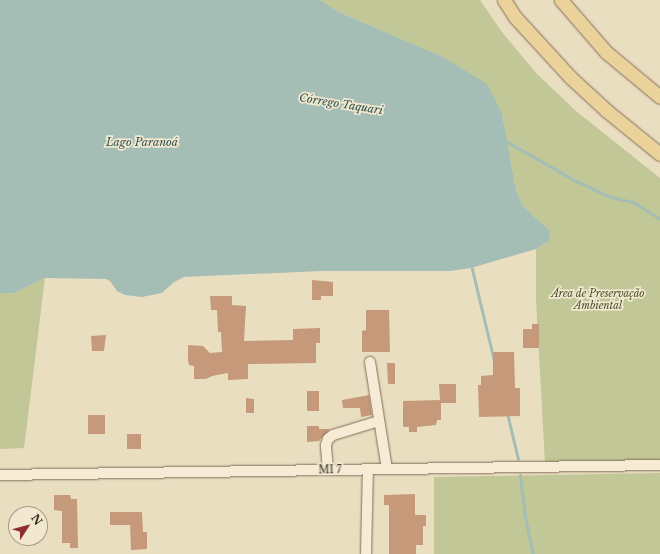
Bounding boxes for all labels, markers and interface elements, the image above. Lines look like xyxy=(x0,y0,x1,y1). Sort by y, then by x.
water label: Córrego Taquari xyxy=(298,91,384,117)
water label: Lago Paranoá xyxy=(106,135,178,149)
park label: Área de Preservação Ambiental xyxy=(551,287,645,310)
street label: MI 7 xyxy=(318,464,342,476)
north arrow xyxy=(8,506,48,546)
text: N xyxy=(28,511,46,528)

